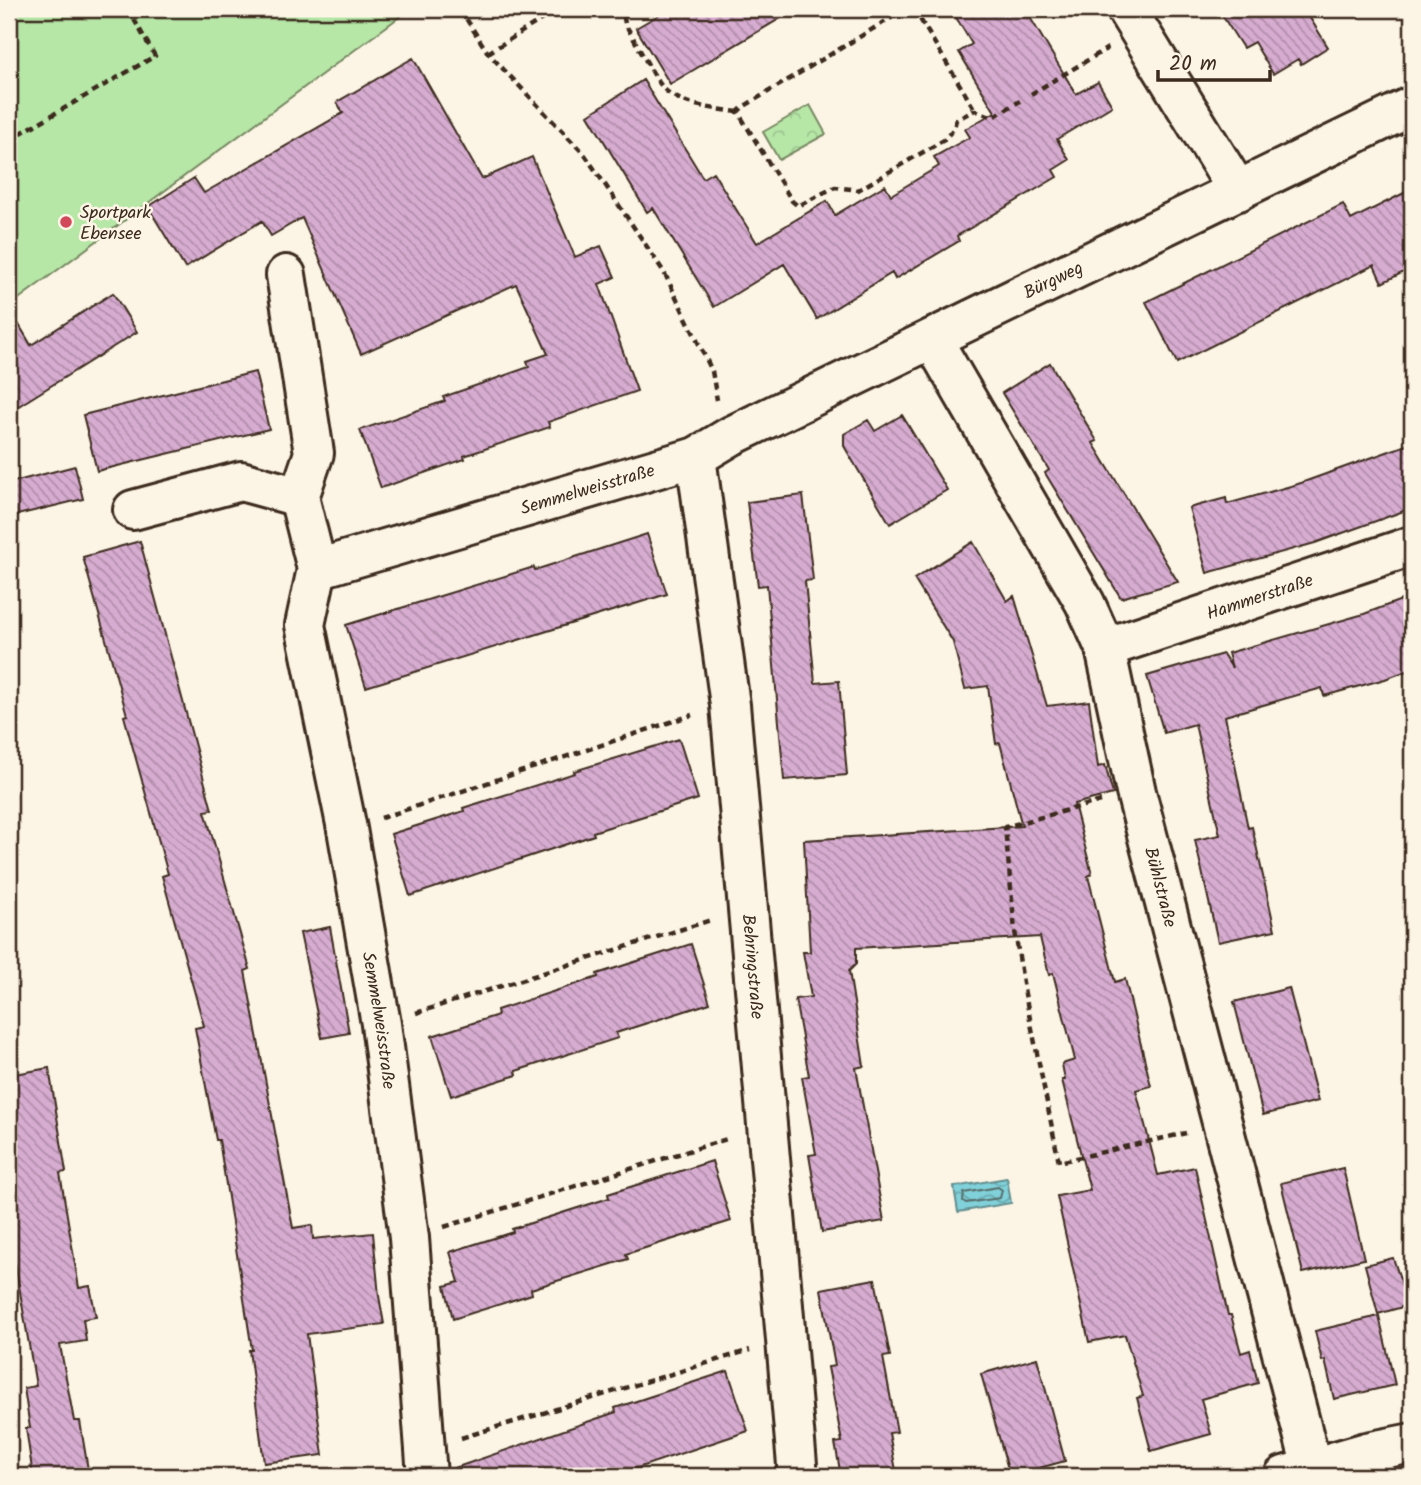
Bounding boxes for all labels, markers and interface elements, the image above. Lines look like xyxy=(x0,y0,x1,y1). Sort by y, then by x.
scale bar xyxy=(1158,38,1270,82)
text: 20 m xyxy=(1169,48,1217,81)
place label: Sportpark Ebensee xyxy=(80,199,151,249)
marker: Sportpark Ebensee xyxy=(58,214,74,230)
street label: Bürgweg xyxy=(1019,254,1089,308)
street label: Semmelweisstraße xyxy=(517,457,659,524)
street label: Hammerstraße xyxy=(1203,567,1317,629)
street label: Bühlstraße xyxy=(1135,844,1184,931)
street label: Behringstraße xyxy=(733,913,771,1021)
street label: Semmelweisstraße xyxy=(353,950,402,1091)

